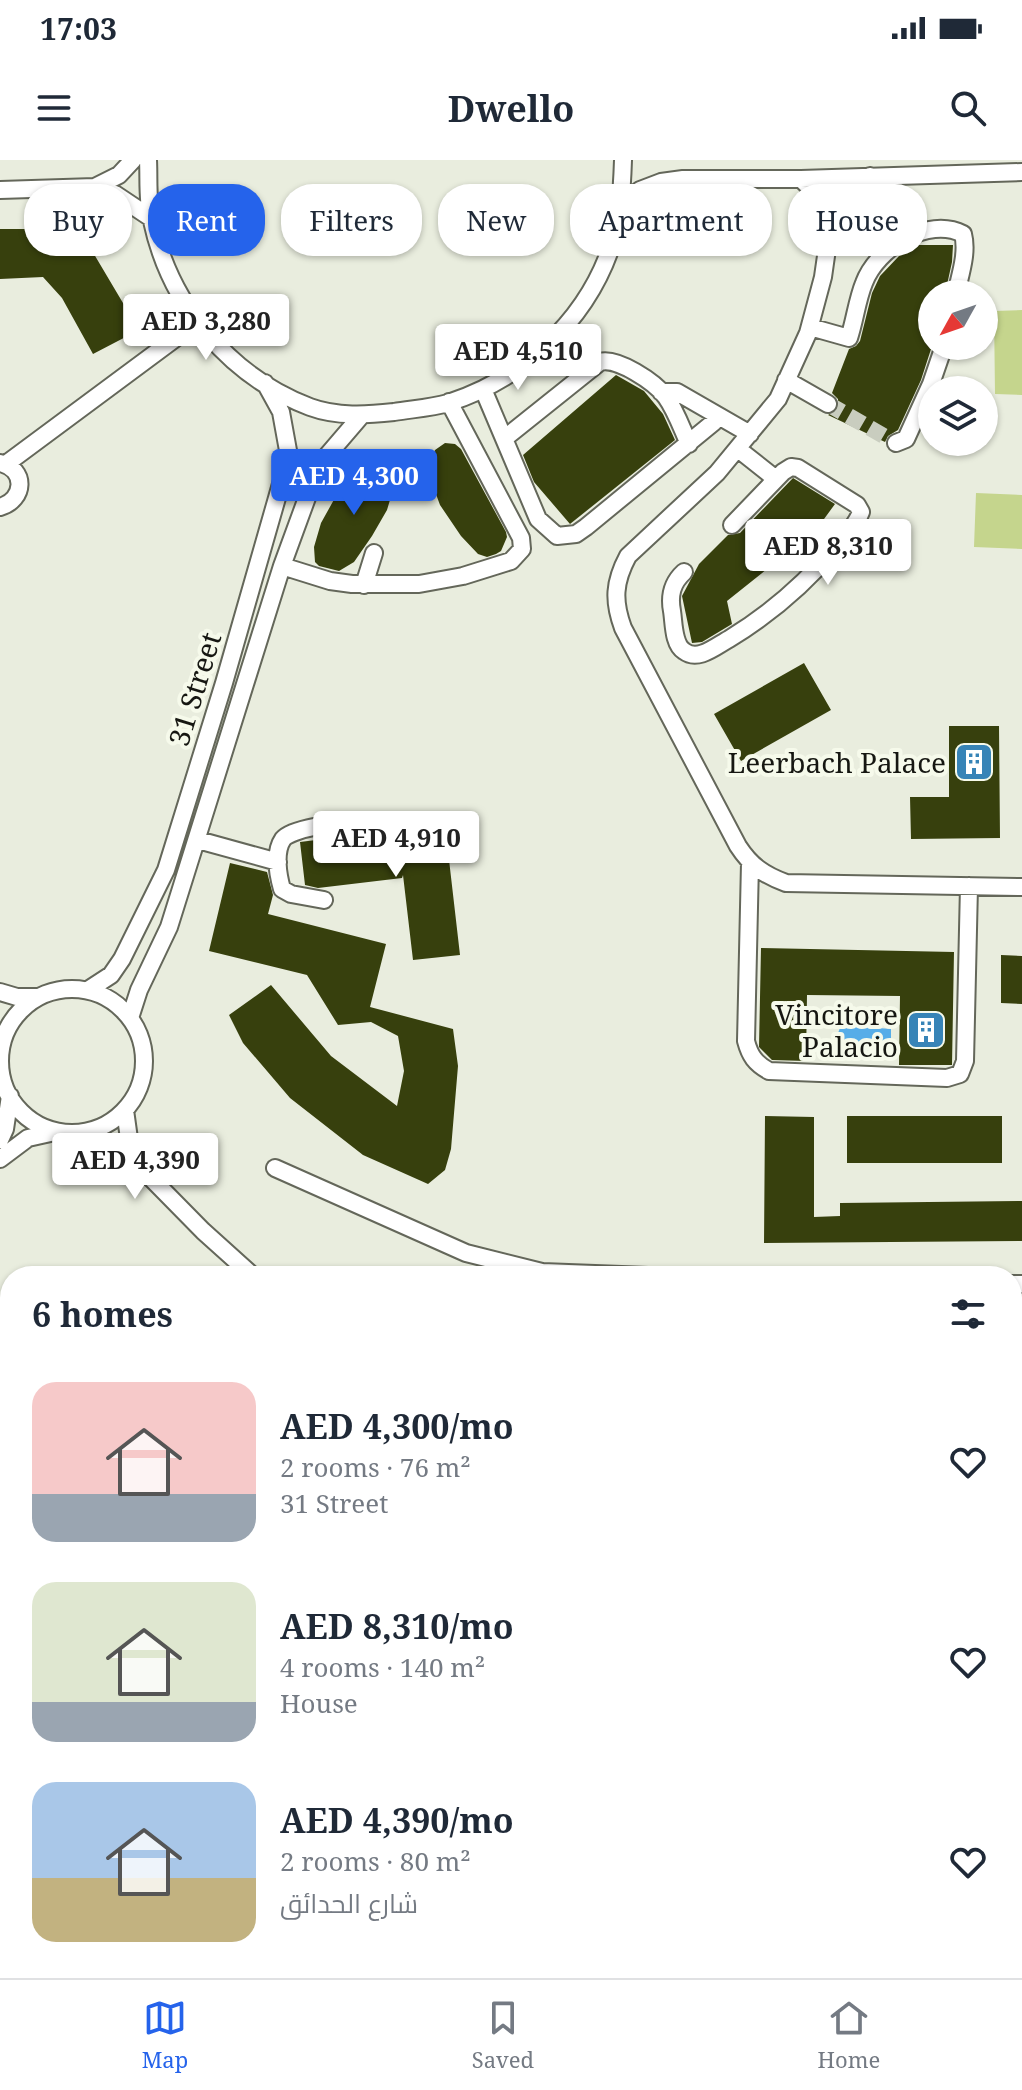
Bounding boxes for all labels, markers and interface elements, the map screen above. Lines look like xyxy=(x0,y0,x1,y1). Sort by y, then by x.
text: 17:03 xyxy=(40,8,117,49)
text: Dwello xyxy=(448,84,574,133)
icon: menu xyxy=(32,86,76,130)
icon: search xyxy=(946,86,990,130)
chip: Buy xyxy=(24,184,132,256)
chip: Rent xyxy=(148,184,265,256)
chip: Filters xyxy=(281,184,422,256)
chip: New xyxy=(438,184,554,256)
chip: Apartment xyxy=(570,184,772,256)
chip: House xyxy=(788,184,927,256)
north arrow xyxy=(918,280,998,360)
map controls xyxy=(918,280,998,456)
pin: AED 3,280 xyxy=(114,294,298,362)
text: AED 3,280 xyxy=(141,302,271,338)
pin: AED 4,510 xyxy=(426,324,610,392)
text: AED 4,510 xyxy=(453,332,583,368)
button: layers xyxy=(918,376,998,456)
pin: AED 4,300 xyxy=(262,449,446,517)
text: AED 4,300 xyxy=(289,457,419,493)
pin: AED 8,310 xyxy=(736,519,920,587)
text: AED 8,310 xyxy=(763,527,893,563)
street label: 31 Street xyxy=(159,628,229,750)
building icon: Leerbach Palace xyxy=(953,741,995,783)
place label: Leerbach Palace xyxy=(728,743,946,781)
pin: AED 4,910 xyxy=(304,811,488,879)
text: AED 4,910 xyxy=(331,819,461,855)
place label: Vincitore Palacio xyxy=(775,995,898,1065)
building icon: Vincitore Palacio xyxy=(905,1009,947,1051)
pin: AED 4,390 xyxy=(43,1133,227,1201)
text: AED 4,390 xyxy=(70,1141,200,1177)
text: 6 homes xyxy=(32,1291,173,1337)
icon: filters xyxy=(946,1292,990,1336)
text: AED 4,300/mo xyxy=(280,1403,514,1449)
icon: home xyxy=(96,1414,192,1510)
icon: heart xyxy=(946,1440,990,1484)
text: 2 rooms · 76 m² xyxy=(280,1449,471,1485)
text: 31 Street xyxy=(280,1485,388,1521)
text: AED 8,310/mo xyxy=(280,1603,514,1649)
icon: home xyxy=(96,1614,192,1710)
icon: heart xyxy=(946,1640,990,1684)
text: 4 rooms · 140 m² xyxy=(280,1649,485,1685)
text: House xyxy=(280,1685,358,1721)
text: AED 4,390/mo xyxy=(280,1797,514,1843)
icon: home xyxy=(96,1814,192,1910)
icon: heart xyxy=(946,1840,990,1884)
text: 2 rooms · 80 m² xyxy=(280,1843,471,1879)
text: شارع الحدائق xyxy=(280,1885,418,1921)
tab: Map xyxy=(142,1996,188,2074)
tab: Saved xyxy=(472,1996,534,2074)
tab: Home xyxy=(818,1996,880,2074)

